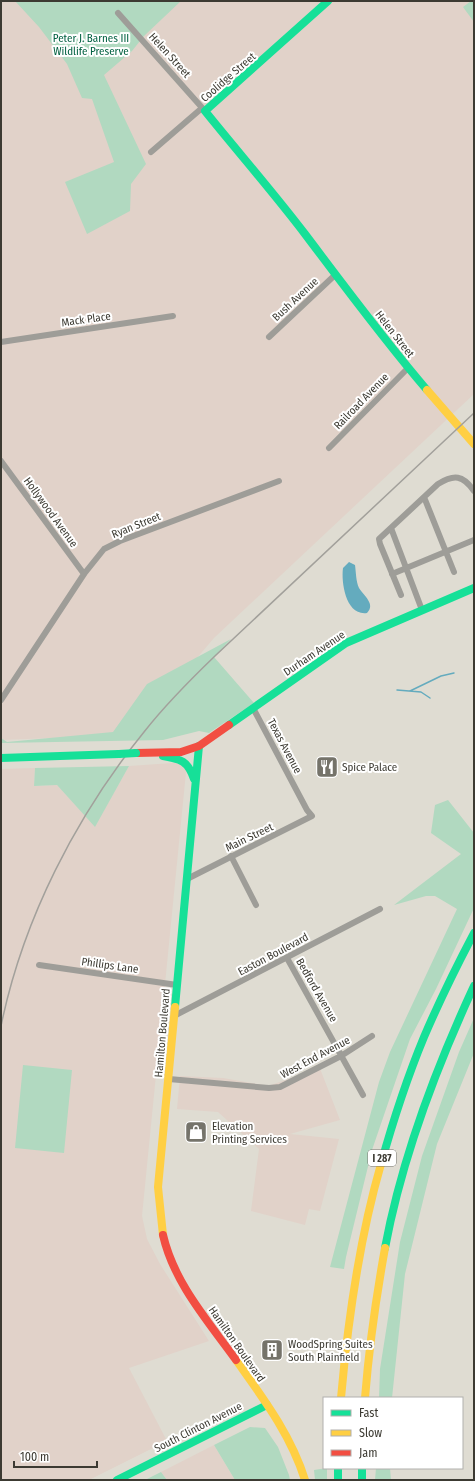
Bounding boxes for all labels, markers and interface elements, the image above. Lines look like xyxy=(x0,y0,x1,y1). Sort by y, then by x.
street label: Helen Street xyxy=(146,30,193,81)
park label: Peter J. Barnes III Wildlife Preserve xyxy=(53,32,129,58)
street label: Coolidge Street xyxy=(198,50,259,105)
street label: Bush Avenue xyxy=(270,275,321,324)
street label: Helen Street xyxy=(372,308,417,361)
street label: Mack Place xyxy=(61,310,111,329)
street label: Railroad Avenue xyxy=(331,371,391,432)
street label: Hollywood Avenue xyxy=(21,475,80,550)
street label: Ryan Street xyxy=(110,510,163,541)
street label: Durham Avenue xyxy=(281,628,347,679)
street label: Texas Avenue xyxy=(265,717,304,776)
restaurant icon: Spice Palace xyxy=(314,754,340,780)
place label: Spice Palace xyxy=(342,761,397,774)
street label: Main Street xyxy=(223,820,276,855)
street label: Easton Boulevard xyxy=(236,930,311,978)
street label: Phillips Lane xyxy=(81,955,139,976)
street label: Bedford Avenue xyxy=(293,956,340,1024)
street label: Hamilton Boulevard xyxy=(152,988,173,1078)
street label: West End Avenue xyxy=(278,1034,352,1081)
shop icon: Elevation Printing Services xyxy=(183,1119,209,1145)
place label: Elevation Printing Services xyxy=(212,1120,287,1146)
road number: I 287 xyxy=(368,1150,396,1166)
street label: Hamilton Boulevard xyxy=(206,1304,267,1385)
building icon: WoodSpring Suites South Plainfield xyxy=(259,1337,285,1363)
place label: WoodSpring Suites South Plainfield xyxy=(288,1338,373,1364)
legend xyxy=(323,1397,463,1469)
street label: South Clinton Avenue xyxy=(152,1400,244,1455)
text: Fast xyxy=(359,1406,378,1420)
text: Slow xyxy=(359,1426,382,1440)
scale bar xyxy=(14,1443,97,1469)
text: Jam xyxy=(359,1446,377,1460)
text: 100 m xyxy=(20,1450,49,1464)

